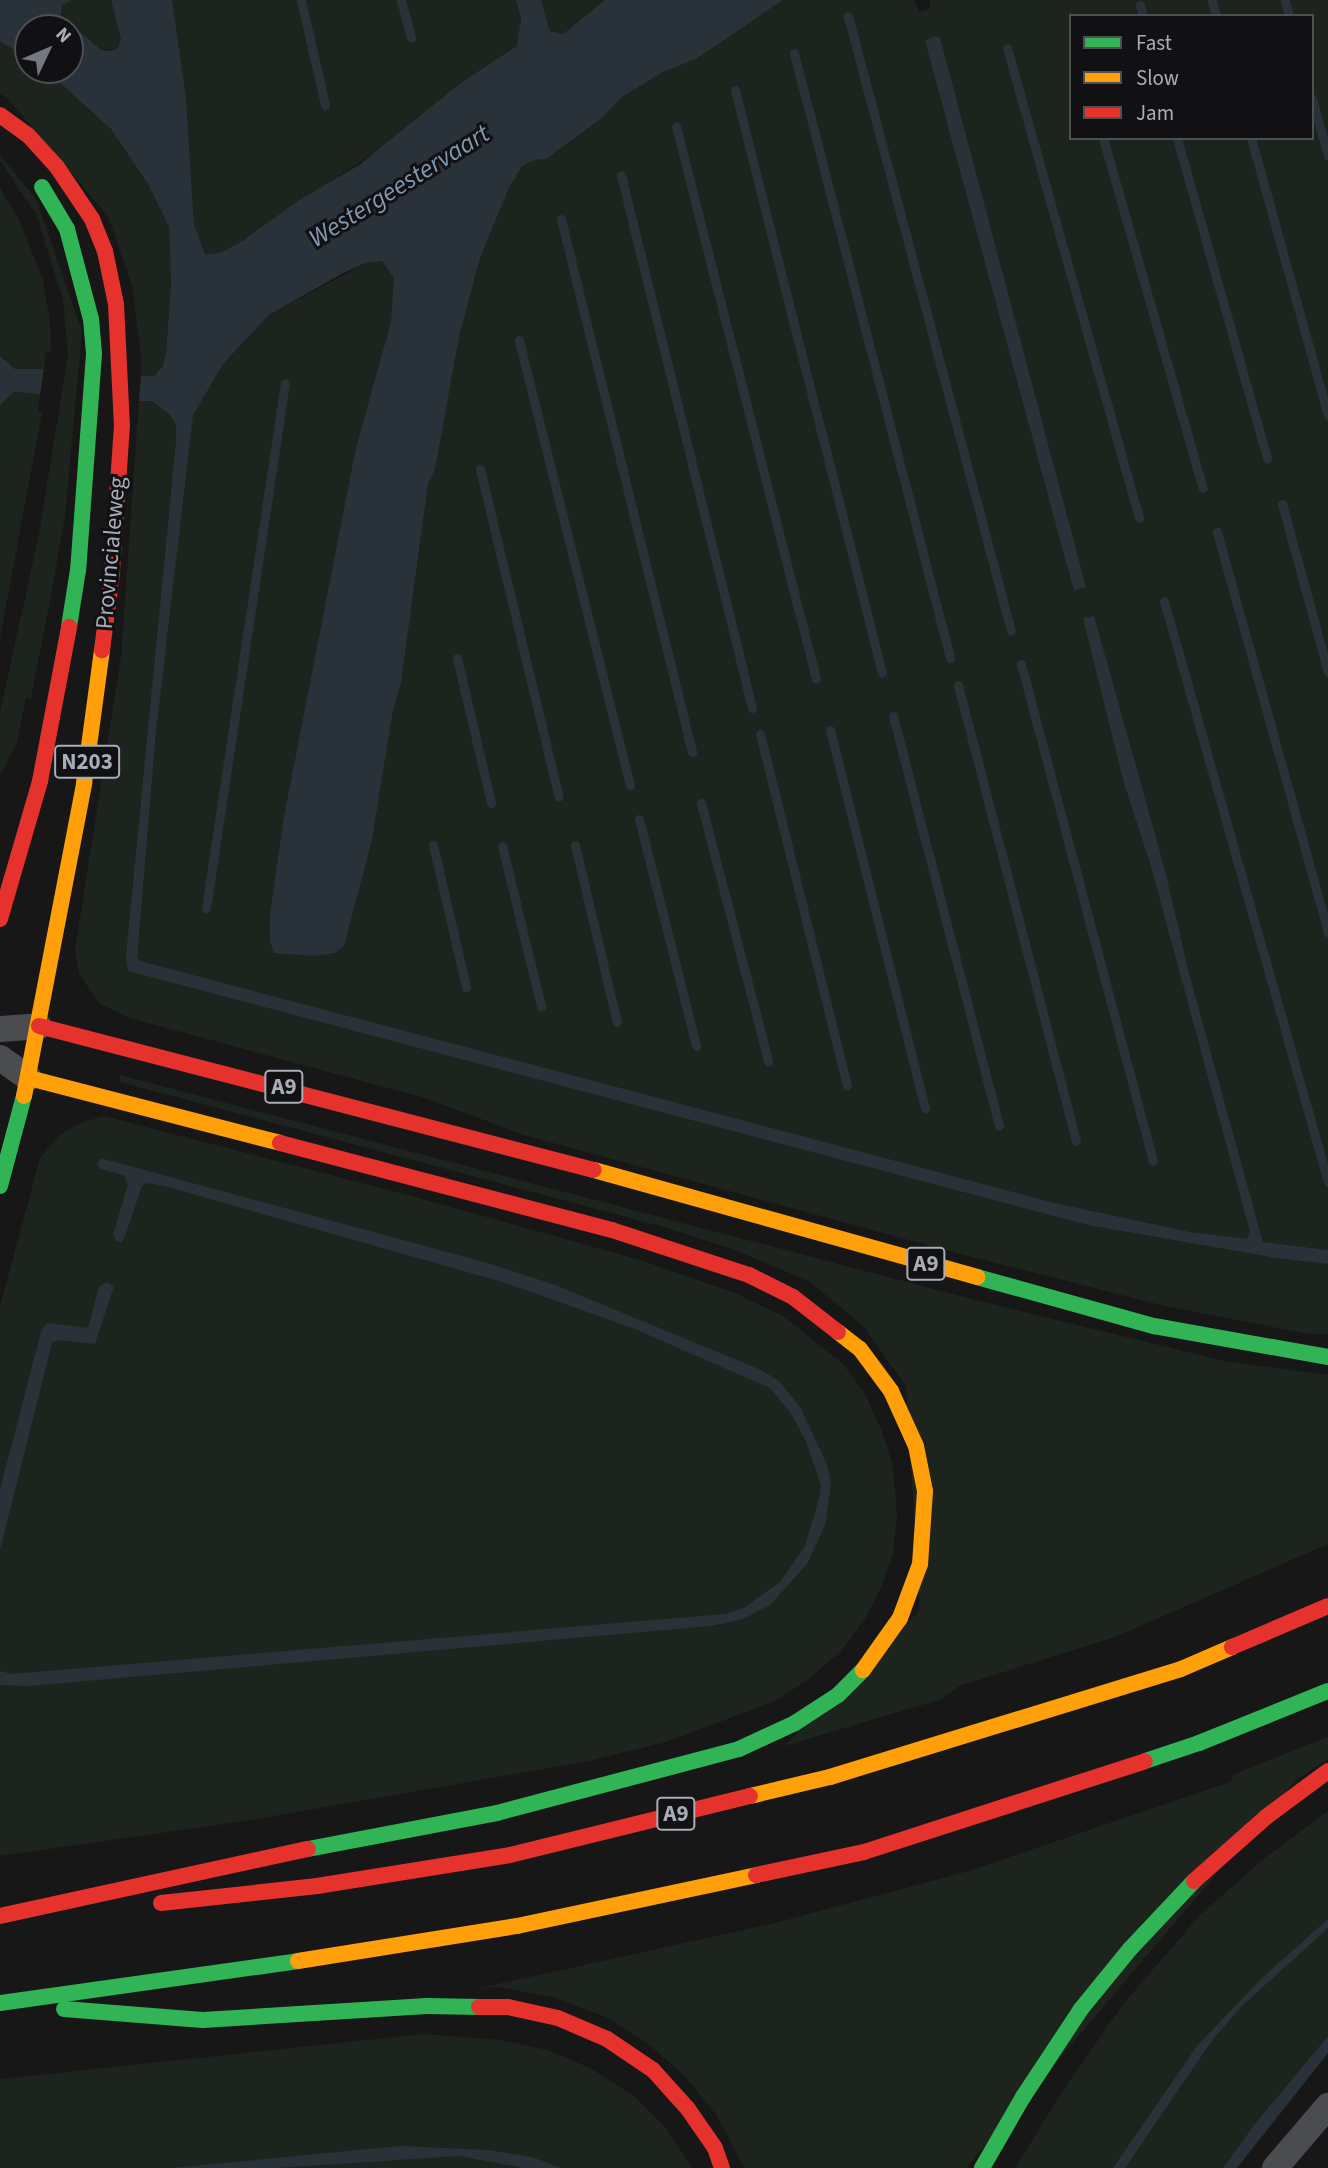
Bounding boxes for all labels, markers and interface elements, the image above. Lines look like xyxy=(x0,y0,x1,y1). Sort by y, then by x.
north arrow xyxy=(14,14,84,84)
legend xyxy=(1069,14,1314,140)
text: N xyxy=(49,22,77,49)
text: Fast xyxy=(1136,28,1172,58)
text: Slow xyxy=(1136,63,1179,93)
text: Jam xyxy=(1136,98,1174,128)
water label: Westergeestervaart xyxy=(303,118,495,254)
street label: Provincialeweg xyxy=(90,476,132,630)
road number: N203 xyxy=(54,742,120,782)
road number: A9 xyxy=(263,1068,305,1106)
road number: A9 xyxy=(905,1245,947,1284)
road number: A9 xyxy=(655,1795,697,1834)

